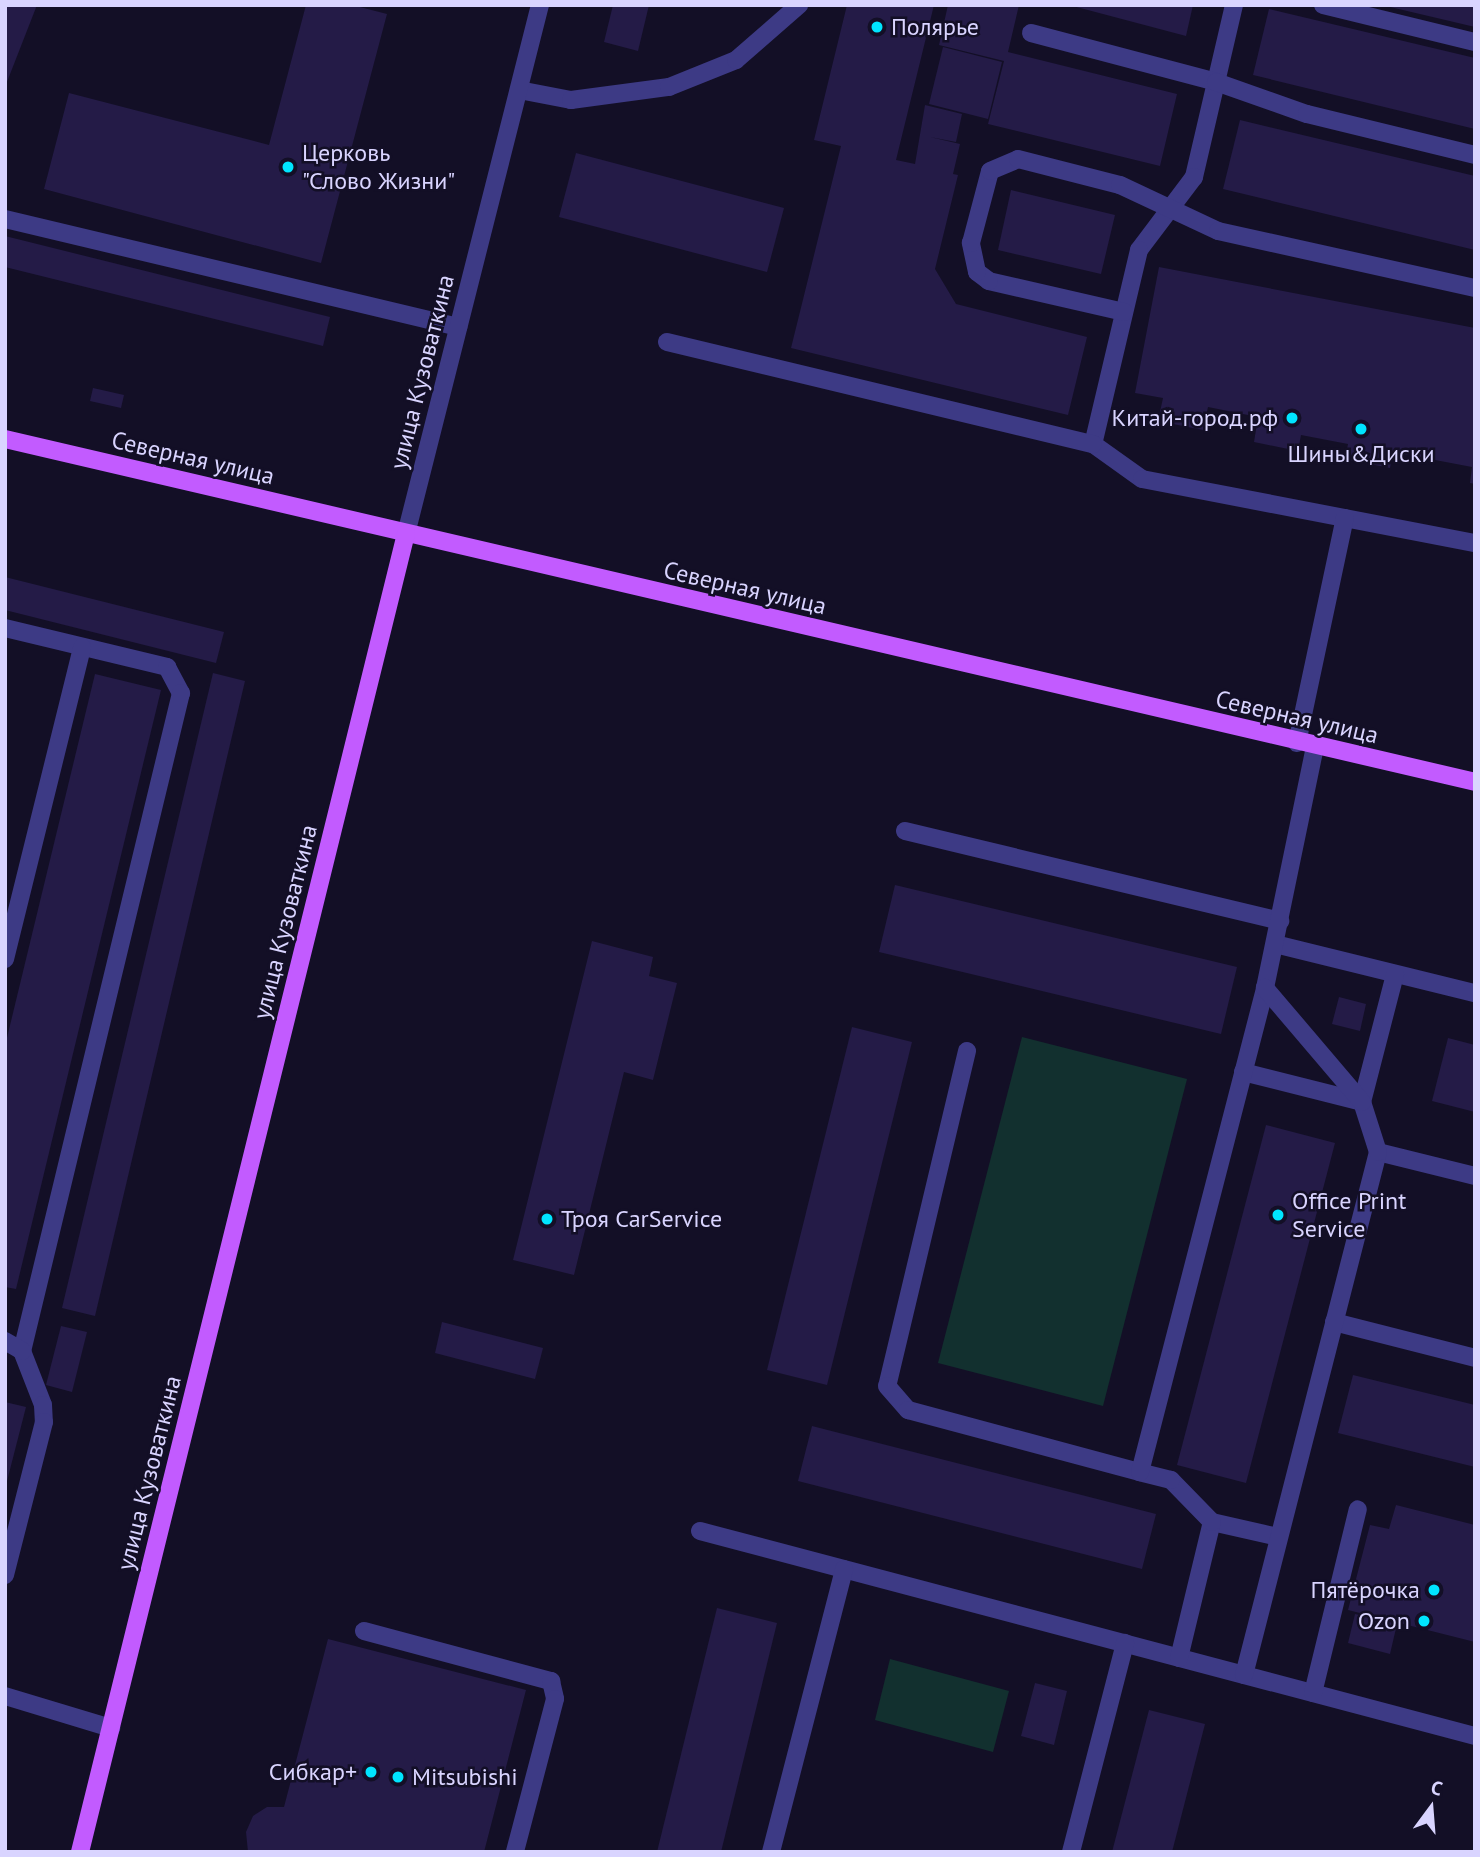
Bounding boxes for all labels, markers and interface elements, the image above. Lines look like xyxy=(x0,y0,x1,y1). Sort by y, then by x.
place label: Полярье xyxy=(891,13,979,41)
marker: Полярье xyxy=(869,19,885,35)
place label: Церковь "Слово Жизни" xyxy=(302,139,455,195)
marker: Церковь "Слово Жизни" xyxy=(280,159,296,175)
street label: улица Кузоваткина xyxy=(384,272,460,472)
place label: Китай-город.рф xyxy=(1112,404,1278,432)
marker: Китай-город.рф xyxy=(1284,410,1300,426)
marker: Шины&Диски xyxy=(1353,421,1369,437)
street label: Северная улица xyxy=(109,425,277,491)
place label: Шины&Диски xyxy=(1287,440,1435,468)
street label: Северная улица xyxy=(661,555,829,621)
street label: Северная улица xyxy=(1213,684,1381,750)
street label: улица Кузоваткина xyxy=(247,822,323,1022)
place label: Office Print Service xyxy=(1292,1187,1406,1243)
place label: Троя CarService xyxy=(561,1205,722,1233)
marker: Office Print Service xyxy=(1270,1207,1286,1223)
marker: Троя CarService xyxy=(539,1211,555,1227)
street label: улица Кузоваткина xyxy=(111,1373,187,1573)
place label: Пятёрочка xyxy=(1310,1576,1420,1604)
marker: Пятёрочка xyxy=(1426,1582,1442,1598)
place label: Ozon xyxy=(1358,1607,1410,1635)
marker: Ozon xyxy=(1416,1613,1432,1629)
place label: Сибкар+ xyxy=(269,1758,357,1786)
place label: Mitsubishi xyxy=(412,1763,518,1791)
marker: Сибкар+ xyxy=(363,1764,379,1780)
marker: Mitsubishi xyxy=(390,1769,406,1785)
north arrow xyxy=(1396,1773,1466,1843)
text: С xyxy=(1428,1775,1445,1801)

